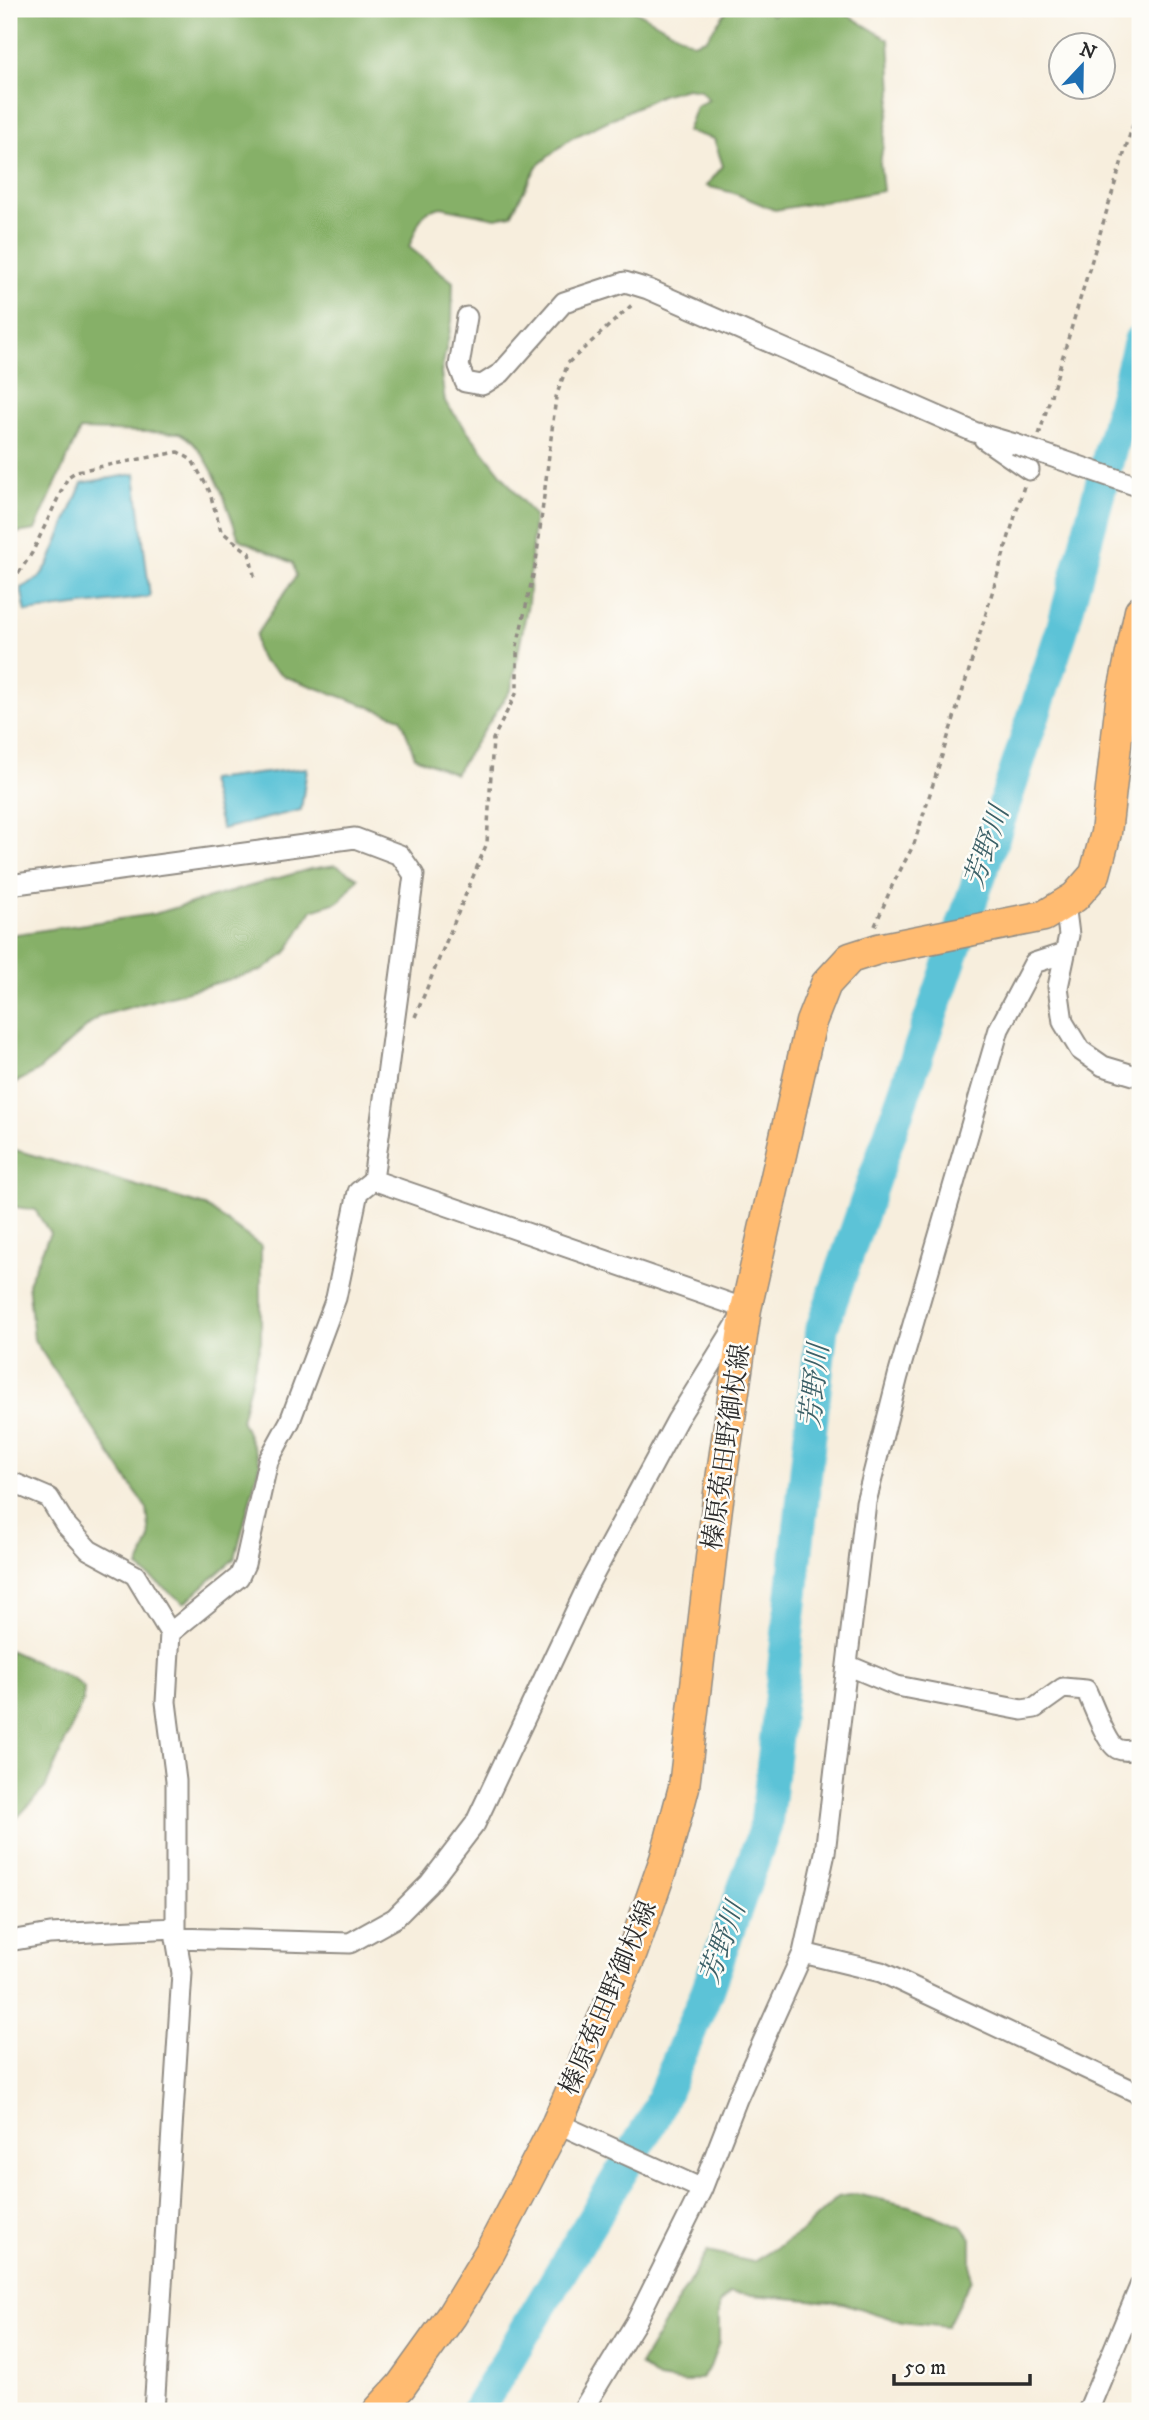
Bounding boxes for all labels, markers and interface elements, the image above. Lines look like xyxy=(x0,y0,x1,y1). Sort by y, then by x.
north arrow xyxy=(1048,32,1118,102)
text: N xyxy=(1076,38,1100,65)
water label: 芳野川 xyxy=(957,799,1018,892)
water label: 芳野川 xyxy=(793,1339,837,1430)
street label: 榛原菟田野御杖線 xyxy=(696,1342,758,1552)
water label: 芳野川 xyxy=(692,1895,755,1988)
street label: 榛原菟田野御杖線 xyxy=(553,1896,665,2100)
scale bar xyxy=(894,2343,1030,2387)
text: 50 m xyxy=(904,2355,946,2381)

